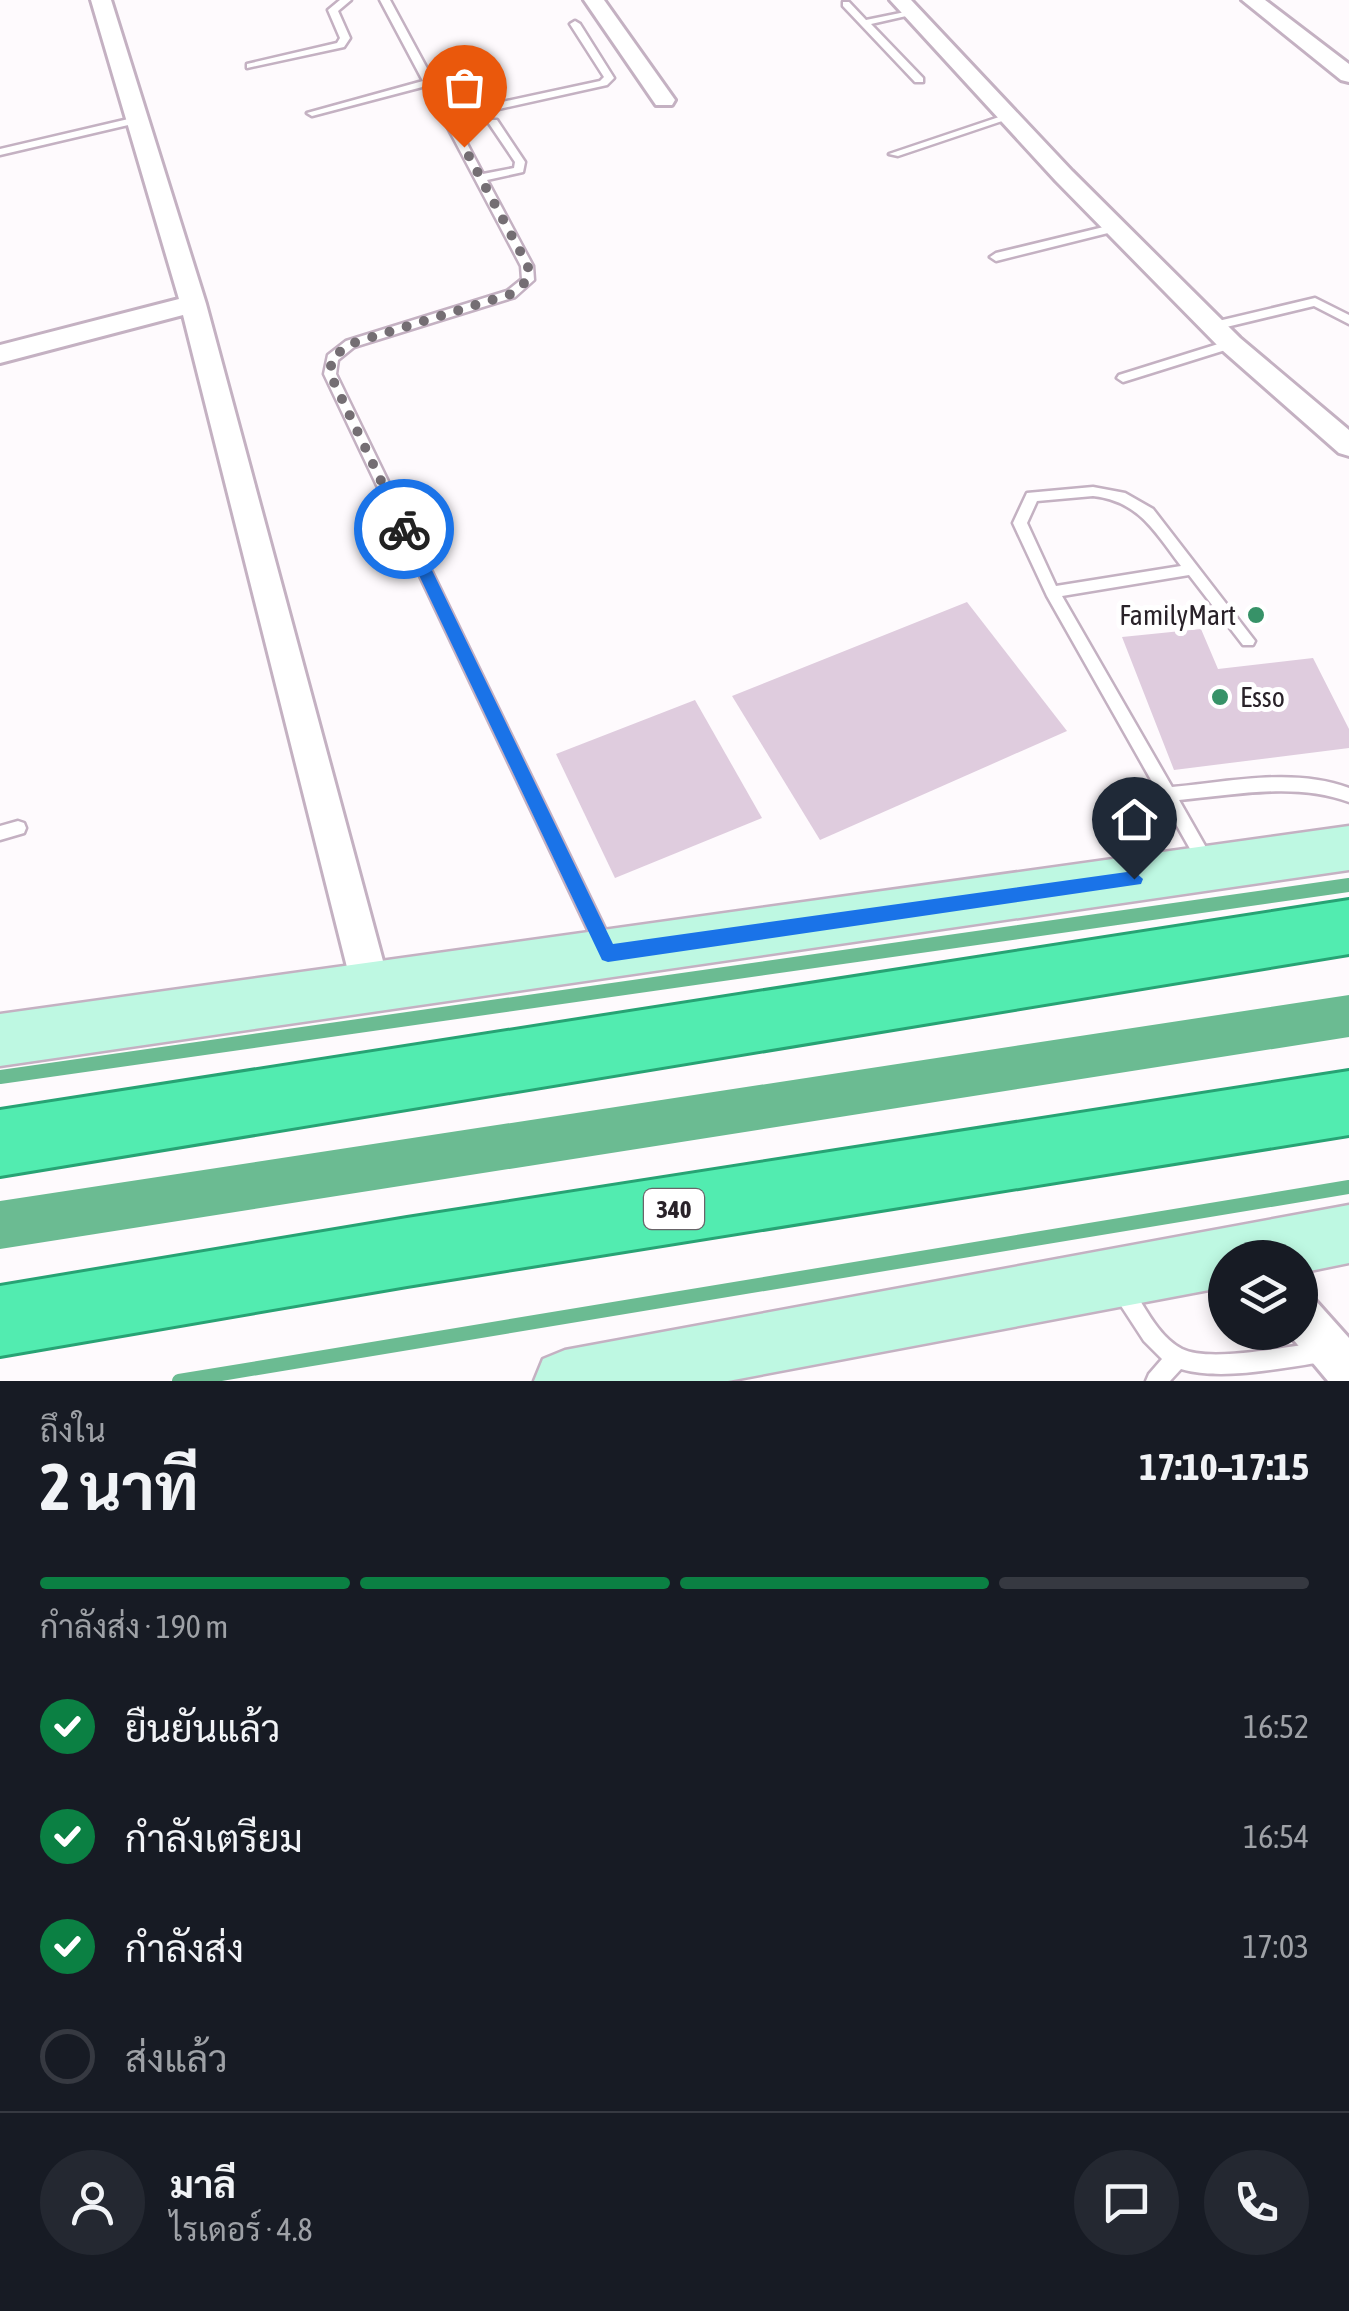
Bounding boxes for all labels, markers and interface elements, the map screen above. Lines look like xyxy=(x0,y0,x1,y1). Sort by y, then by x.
pin xyxy=(422,45,507,148)
icon: bag xyxy=(437,60,492,115)
courier xyxy=(354,479,454,579)
icon: bike xyxy=(377,502,432,557)
place label: FamilyMart xyxy=(1119,599,1236,631)
marker: FamilyMart xyxy=(1245,604,1267,626)
place label: Esso xyxy=(1240,681,1285,713)
marker: Esso xyxy=(1209,686,1231,708)
pin xyxy=(1092,777,1177,880)
icon: home xyxy=(1107,792,1162,847)
road number: 340 xyxy=(644,1189,704,1229)
map controls xyxy=(1208,1240,1318,1350)
button: layers xyxy=(1208,1240,1318,1350)
text: ถึงใน xyxy=(40,1412,106,1449)
text: 17:10–17:15 xyxy=(1139,1445,1309,1488)
text: 2 นาที xyxy=(40,1449,199,1524)
text: กำลังส่ง · 190 m xyxy=(40,1608,228,1645)
icon: check xyxy=(40,1699,95,1754)
text: ยืนยันแล้ว xyxy=(125,1707,280,1750)
text: 16:52 xyxy=(1243,1708,1309,1745)
icon: check xyxy=(40,1809,95,1864)
text: กำลังเตรียม xyxy=(125,1817,303,1860)
text: 16:54 xyxy=(1243,1818,1309,1855)
icon: check xyxy=(40,1919,95,1974)
text: กำลังส่ง xyxy=(125,1927,244,1970)
text: 17:03 xyxy=(1243,1928,1309,1965)
text: ส่งแล้ว xyxy=(125,2037,228,2080)
button: person xyxy=(40,2150,145,2255)
button: chat xyxy=(1074,2150,1179,2255)
button: phone xyxy=(1204,2150,1309,2255)
text: มาลี xyxy=(170,2163,236,2206)
text: ไรเดอร์ · 4.8 xyxy=(170,2211,313,2248)

